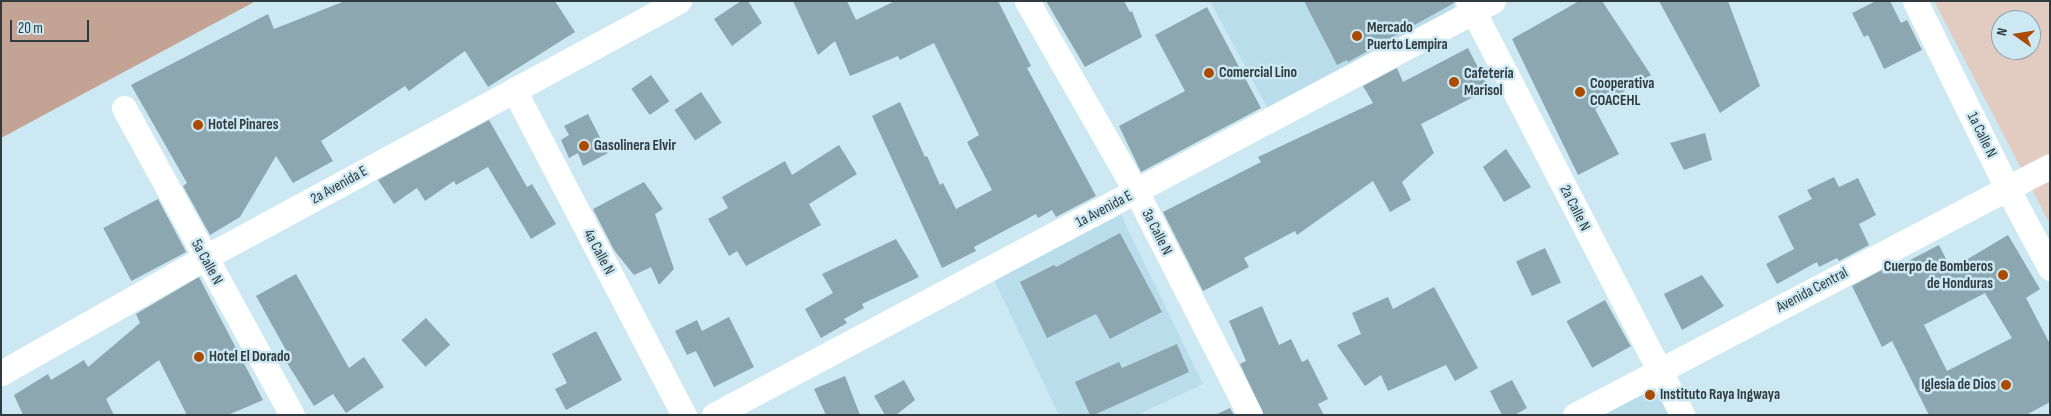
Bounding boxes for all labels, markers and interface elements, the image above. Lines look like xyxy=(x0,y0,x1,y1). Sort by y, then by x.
scale bar xyxy=(12,10,91,42)
north arrow xyxy=(1991,10,2041,60)
place label: Mercado Puerto Lempira xyxy=(1367,18,1448,53)
text: 20 m xyxy=(18,19,43,38)
text: N xyxy=(1993,26,2011,37)
marker: Mercado Puerto Lempira xyxy=(1351,30,1363,42)
place label: Comercial Lino xyxy=(1219,64,1297,82)
place label: Cafetería Marisol xyxy=(1464,64,1514,99)
marker: Comercial Lino xyxy=(1203,67,1215,79)
place label: Cooperativa COACEHL xyxy=(1590,74,1654,109)
marker: Cafetería Marisol xyxy=(1448,76,1460,88)
marker: Cooperativa COACEHL xyxy=(1574,86,1586,98)
street label: 1a Calle N xyxy=(1963,110,2001,160)
place label: Hotel Pinares xyxy=(208,116,278,134)
marker: Hotel Pinares xyxy=(192,119,204,131)
place label: Gasolinera Elvir xyxy=(594,137,676,155)
marker: Gasolinera Elvir xyxy=(578,140,590,152)
street label: 2a Avenida E xyxy=(307,162,371,208)
street label: 2a Calle N xyxy=(1556,182,1594,234)
street label: 1a Avenida E xyxy=(1073,187,1135,231)
street label: 3a Calle N xyxy=(1138,206,1176,258)
street label: 4a Calle N xyxy=(580,226,618,278)
street label: 5a Calle N xyxy=(187,236,227,288)
place label: Cuerpo de Bomberos de Honduras xyxy=(1884,257,1993,292)
street label: Avenida Central xyxy=(1773,264,1851,316)
marker: Cuerpo de Bomberos de Honduras xyxy=(1997,269,2009,281)
place label: Hotel El Dorado xyxy=(209,348,290,366)
marker: Hotel El Dorado xyxy=(193,351,205,363)
place label: Iglesia de Dios xyxy=(1921,376,1996,394)
marker: Iglesia de Dios xyxy=(2000,379,2012,391)
place label: Instituto Raya Ingwaya xyxy=(1660,386,1780,404)
marker: Instituto Raya Ingwaya xyxy=(1644,389,1656,401)

